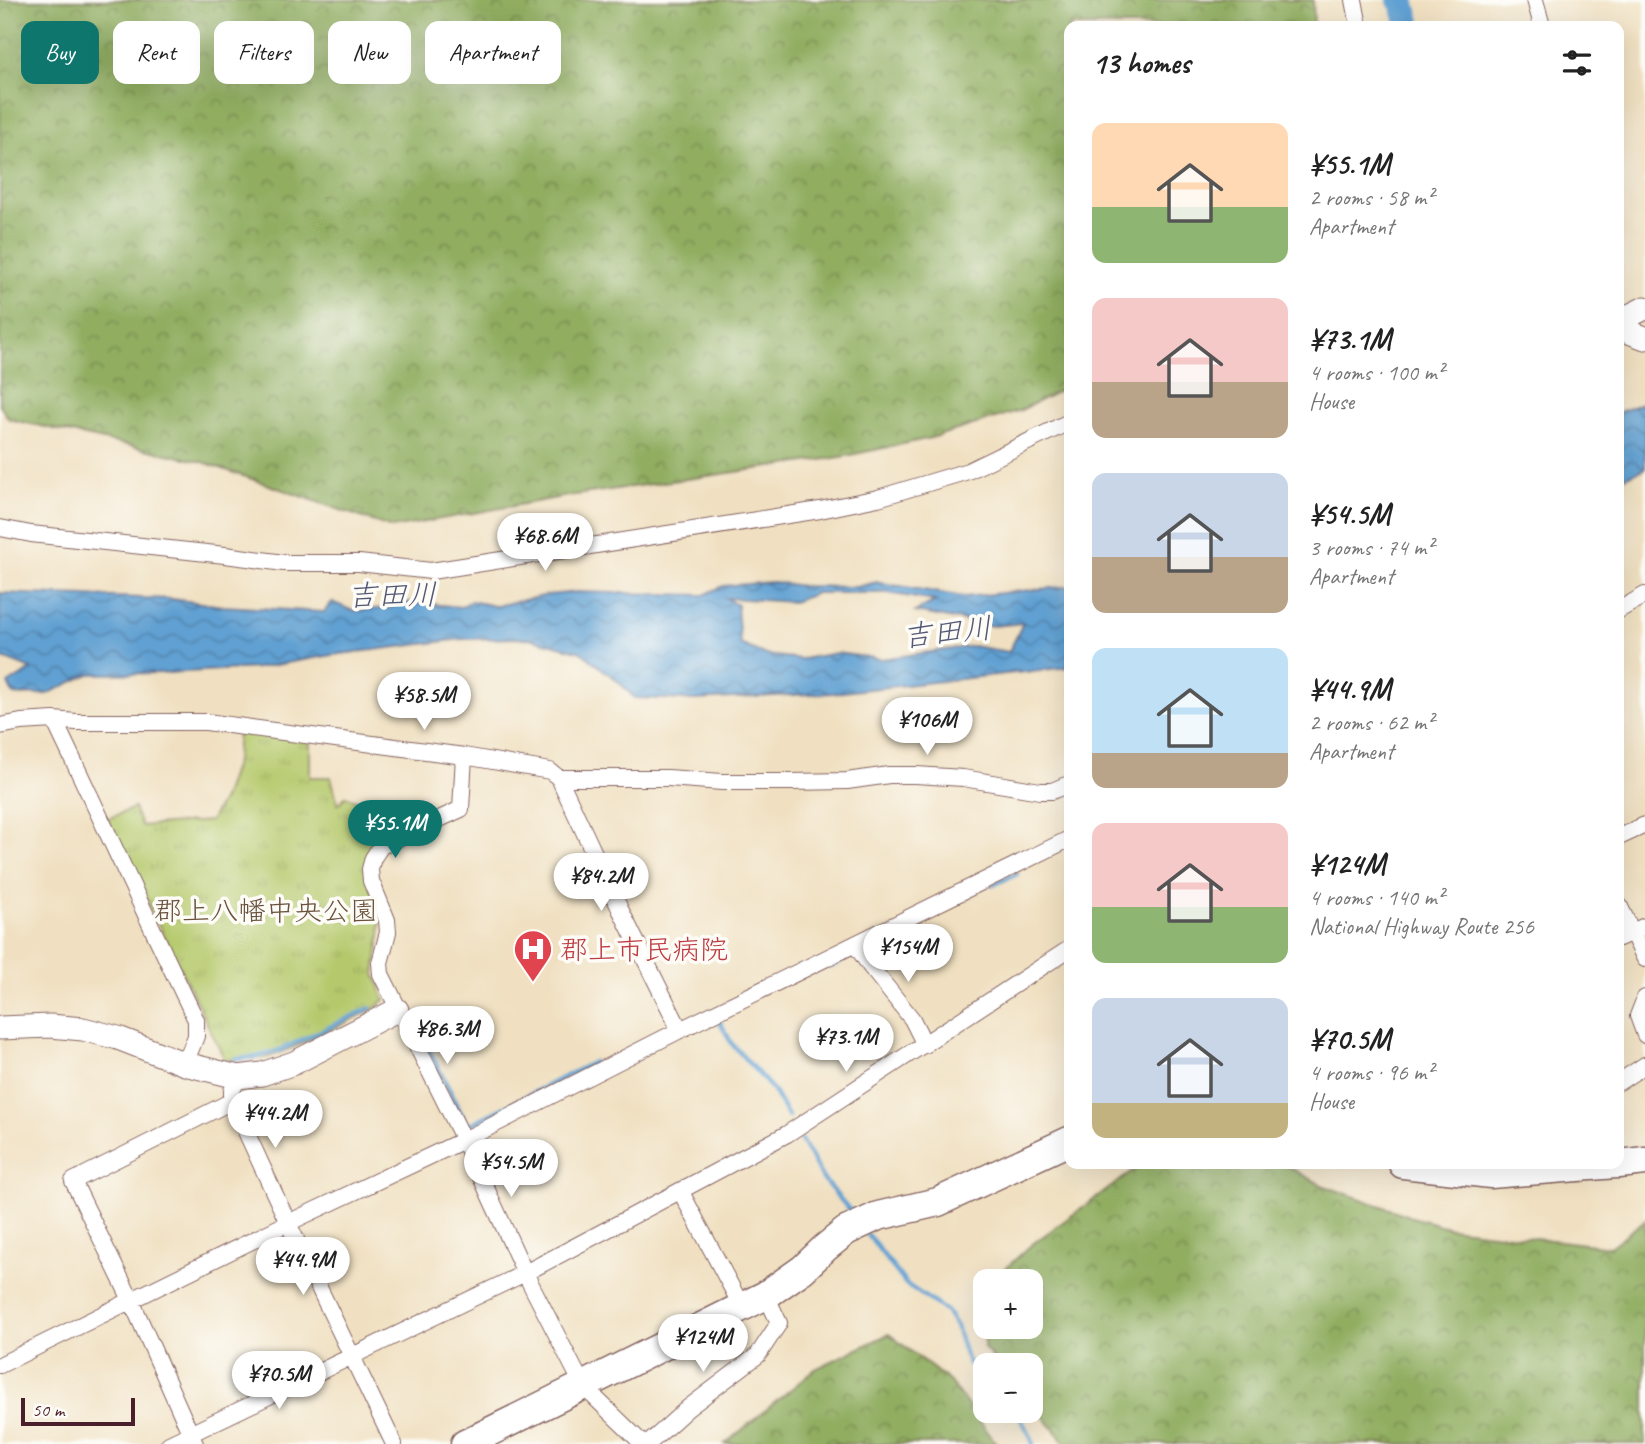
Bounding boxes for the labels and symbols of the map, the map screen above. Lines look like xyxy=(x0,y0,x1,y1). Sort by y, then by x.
pin: ¥68.6M xyxy=(488,514,602,573)
water label: 吉田川 xyxy=(347,575,437,615)
water label: 吉田川 xyxy=(900,608,994,656)
pin: ¥58.5M xyxy=(367,672,481,732)
pin: ¥106M xyxy=(878,698,976,757)
pin: ¥55.1M xyxy=(338,800,452,860)
pin: ¥84.2M xyxy=(544,853,658,913)
park label: 郡上八幡中央公園 xyxy=(154,893,378,928)
pin: ¥154M xyxy=(859,925,957,984)
hospital icon: 郡上市民病院 xyxy=(512,928,554,983)
place label: 郡上市民病院 xyxy=(560,932,728,967)
pin: ¥86.3M xyxy=(390,1006,504,1066)
pin: ¥73.1M xyxy=(789,1014,903,1074)
pin: ¥44.2M xyxy=(218,1090,332,1150)
pin: ¥54.5M xyxy=(454,1140,568,1199)
pin: ¥44.9M xyxy=(246,1238,360,1297)
pin: ¥124M xyxy=(654,1314,752,1374)
pin: ¥70.5M xyxy=(222,1352,336,1411)
scale bar xyxy=(21,1395,135,1427)

